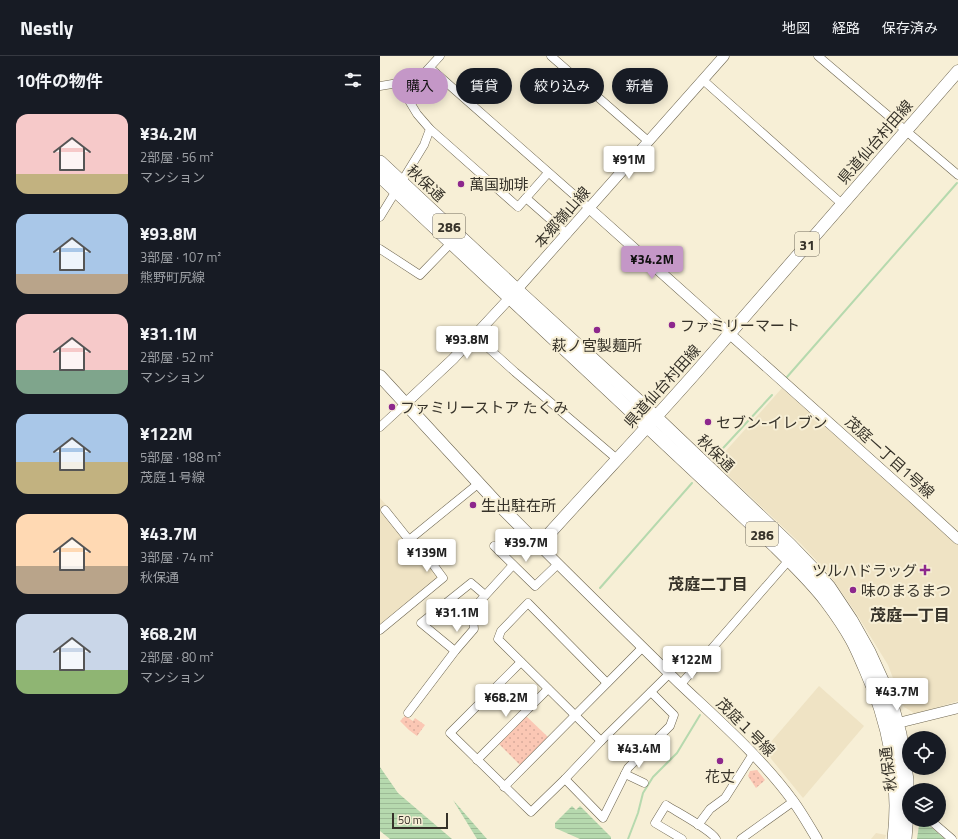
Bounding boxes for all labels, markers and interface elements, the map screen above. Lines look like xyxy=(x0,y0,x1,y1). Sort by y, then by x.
text: Nestly xyxy=(20,13,73,42)
text: 地図 xyxy=(782,17,810,38)
text: 経路 xyxy=(832,17,860,38)
text: 保存済み xyxy=(882,17,938,38)
text: 10件の物件 xyxy=(16,68,103,94)
chip: 購入 xyxy=(392,68,448,104)
chip: 賃貸 xyxy=(456,68,512,104)
chip: 絞り込み xyxy=(520,68,604,104)
chip: 新着 xyxy=(612,68,668,104)
icon: filters xyxy=(342,69,364,91)
street label: 県道仙台村田線 xyxy=(832,95,918,189)
text: ¥34.2M xyxy=(140,121,197,147)
icon: home xyxy=(48,130,96,178)
pin: ¥91M xyxy=(605,146,653,180)
text: 2部屋 · 56 m² xyxy=(140,147,214,167)
text: ¥91M xyxy=(613,149,646,169)
street label: 秋保通 xyxy=(402,159,450,207)
text: マンション xyxy=(140,167,205,187)
place label: 萬国珈琲 xyxy=(469,173,529,196)
marker: 萬国珈琲 xyxy=(456,179,466,189)
street label: 本郷嶺山線 xyxy=(529,181,595,253)
road number: 286 xyxy=(433,214,465,238)
text: ¥93.8M xyxy=(140,221,197,247)
icon: home xyxy=(48,230,96,278)
road number: 31 xyxy=(795,232,819,256)
pin: ¥34.2M xyxy=(619,246,685,280)
text: 3部屋 · 107 m² xyxy=(140,247,221,267)
text: ¥34.2M xyxy=(630,249,674,269)
text: 熊野町尻線 xyxy=(140,267,205,287)
place label: ファミリーマート xyxy=(680,314,800,337)
marker: ファミリーマート xyxy=(667,320,677,330)
text: ¥31.1M xyxy=(140,321,197,347)
marker: 萩ノ宮製麺所 xyxy=(592,325,602,335)
pin: ¥93.8M xyxy=(434,326,500,360)
text: ¥93.8M xyxy=(445,329,489,349)
icon: home xyxy=(48,330,96,378)
place label: 萩ノ宮製麺所 xyxy=(552,334,642,357)
street label: 県道仙台村田線 xyxy=(618,339,706,433)
text: 2部屋 · 52 m² xyxy=(140,347,214,367)
text: マンション xyxy=(140,367,205,387)
place label: ファミリーストア たくみ xyxy=(400,396,568,419)
marker: ファミリーストア たくみ xyxy=(387,402,397,412)
place label: セブン-イレブン xyxy=(716,411,828,434)
street label: 茂庭一丁目1号線 xyxy=(840,411,940,503)
marker: セブン-イレブン xyxy=(703,417,713,427)
text: ¥122M xyxy=(140,421,193,447)
street label: 秋保通 xyxy=(692,429,740,477)
icon: home xyxy=(48,430,96,478)
text: 5部屋 · 188 m² xyxy=(140,447,221,467)
text: 茂庭１号線 xyxy=(140,467,205,487)
place label: 生出駐在所 xyxy=(481,494,556,517)
marker: 生出駐在所 xyxy=(468,500,478,510)
text: ¥43.7M xyxy=(140,521,197,547)
road number: 286 xyxy=(746,522,778,546)
pin: ¥39.7M xyxy=(493,529,559,563)
icon: home xyxy=(48,530,96,578)
text: ¥39.7M xyxy=(504,532,548,552)
pin: ¥139M xyxy=(399,539,455,573)
text: ¥139M xyxy=(407,542,447,562)
text: 3部屋 · 74 m² xyxy=(140,547,214,567)
place label: ツルハドラッグ xyxy=(812,559,917,582)
marker: ツルハドラッグ xyxy=(920,565,930,575)
text: 秋保通 xyxy=(140,567,179,587)
district label: 茂庭二丁目 xyxy=(668,572,748,596)
place label: 味のまるまつ xyxy=(861,579,951,602)
marker: 味のまるまつ xyxy=(848,585,858,595)
pin: ¥31.1M xyxy=(424,599,490,633)
text: ¥31.1M xyxy=(435,602,479,622)
district label: 茂庭一丁目 xyxy=(870,603,950,627)
text: ¥68.2M xyxy=(140,621,197,647)
icon: home xyxy=(48,630,96,678)
pin: ¥122M xyxy=(664,646,720,680)
text: 2部屋 · 80 m² xyxy=(140,647,214,667)
text: ¥122M xyxy=(672,649,712,669)
text: マンション xyxy=(140,667,205,687)
pin: ¥43.7M xyxy=(864,678,930,712)
text: ¥43.7M xyxy=(875,681,919,701)
pin: ¥68.2M xyxy=(473,684,539,718)
text: ¥68.2M xyxy=(484,687,528,707)
street label: 茂庭１号線 xyxy=(711,692,781,762)
map controls xyxy=(902,731,946,827)
button: locate xyxy=(902,731,946,775)
pin: ¥43.4M xyxy=(606,735,672,769)
text: ¥43.4M xyxy=(617,738,661,758)
street label: 秋保通 xyxy=(874,745,902,793)
marker: 花丈 xyxy=(715,756,725,766)
place label: 花丈 xyxy=(705,765,735,788)
button: layers xyxy=(902,783,946,827)
scale bar xyxy=(392,811,448,830)
text: 50 m xyxy=(398,812,422,828)

